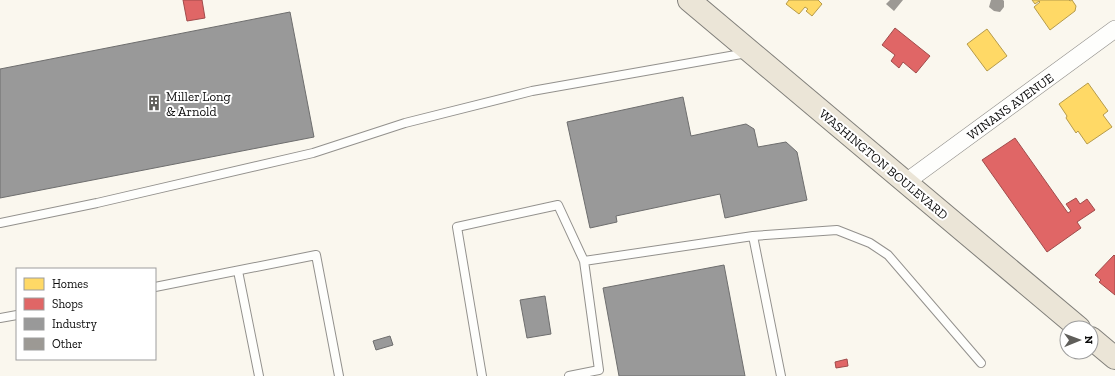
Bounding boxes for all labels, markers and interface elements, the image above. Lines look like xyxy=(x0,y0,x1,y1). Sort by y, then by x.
street label: WINANS AVENUE xyxy=(964,70,1057,143)
place label: Miller Long & Arnold xyxy=(166,89,231,119)
building icon: Miller Long & Arnold xyxy=(145,94,163,112)
street label: WASHINGTON BOULEVARD xyxy=(816,106,951,223)
legend xyxy=(16,268,156,360)
text: Homes xyxy=(52,277,88,291)
text: Shops xyxy=(52,297,83,311)
text: Industry xyxy=(52,317,98,331)
north arrow xyxy=(1059,320,1099,360)
text: N xyxy=(1082,336,1095,345)
text: Other xyxy=(52,337,83,351)

